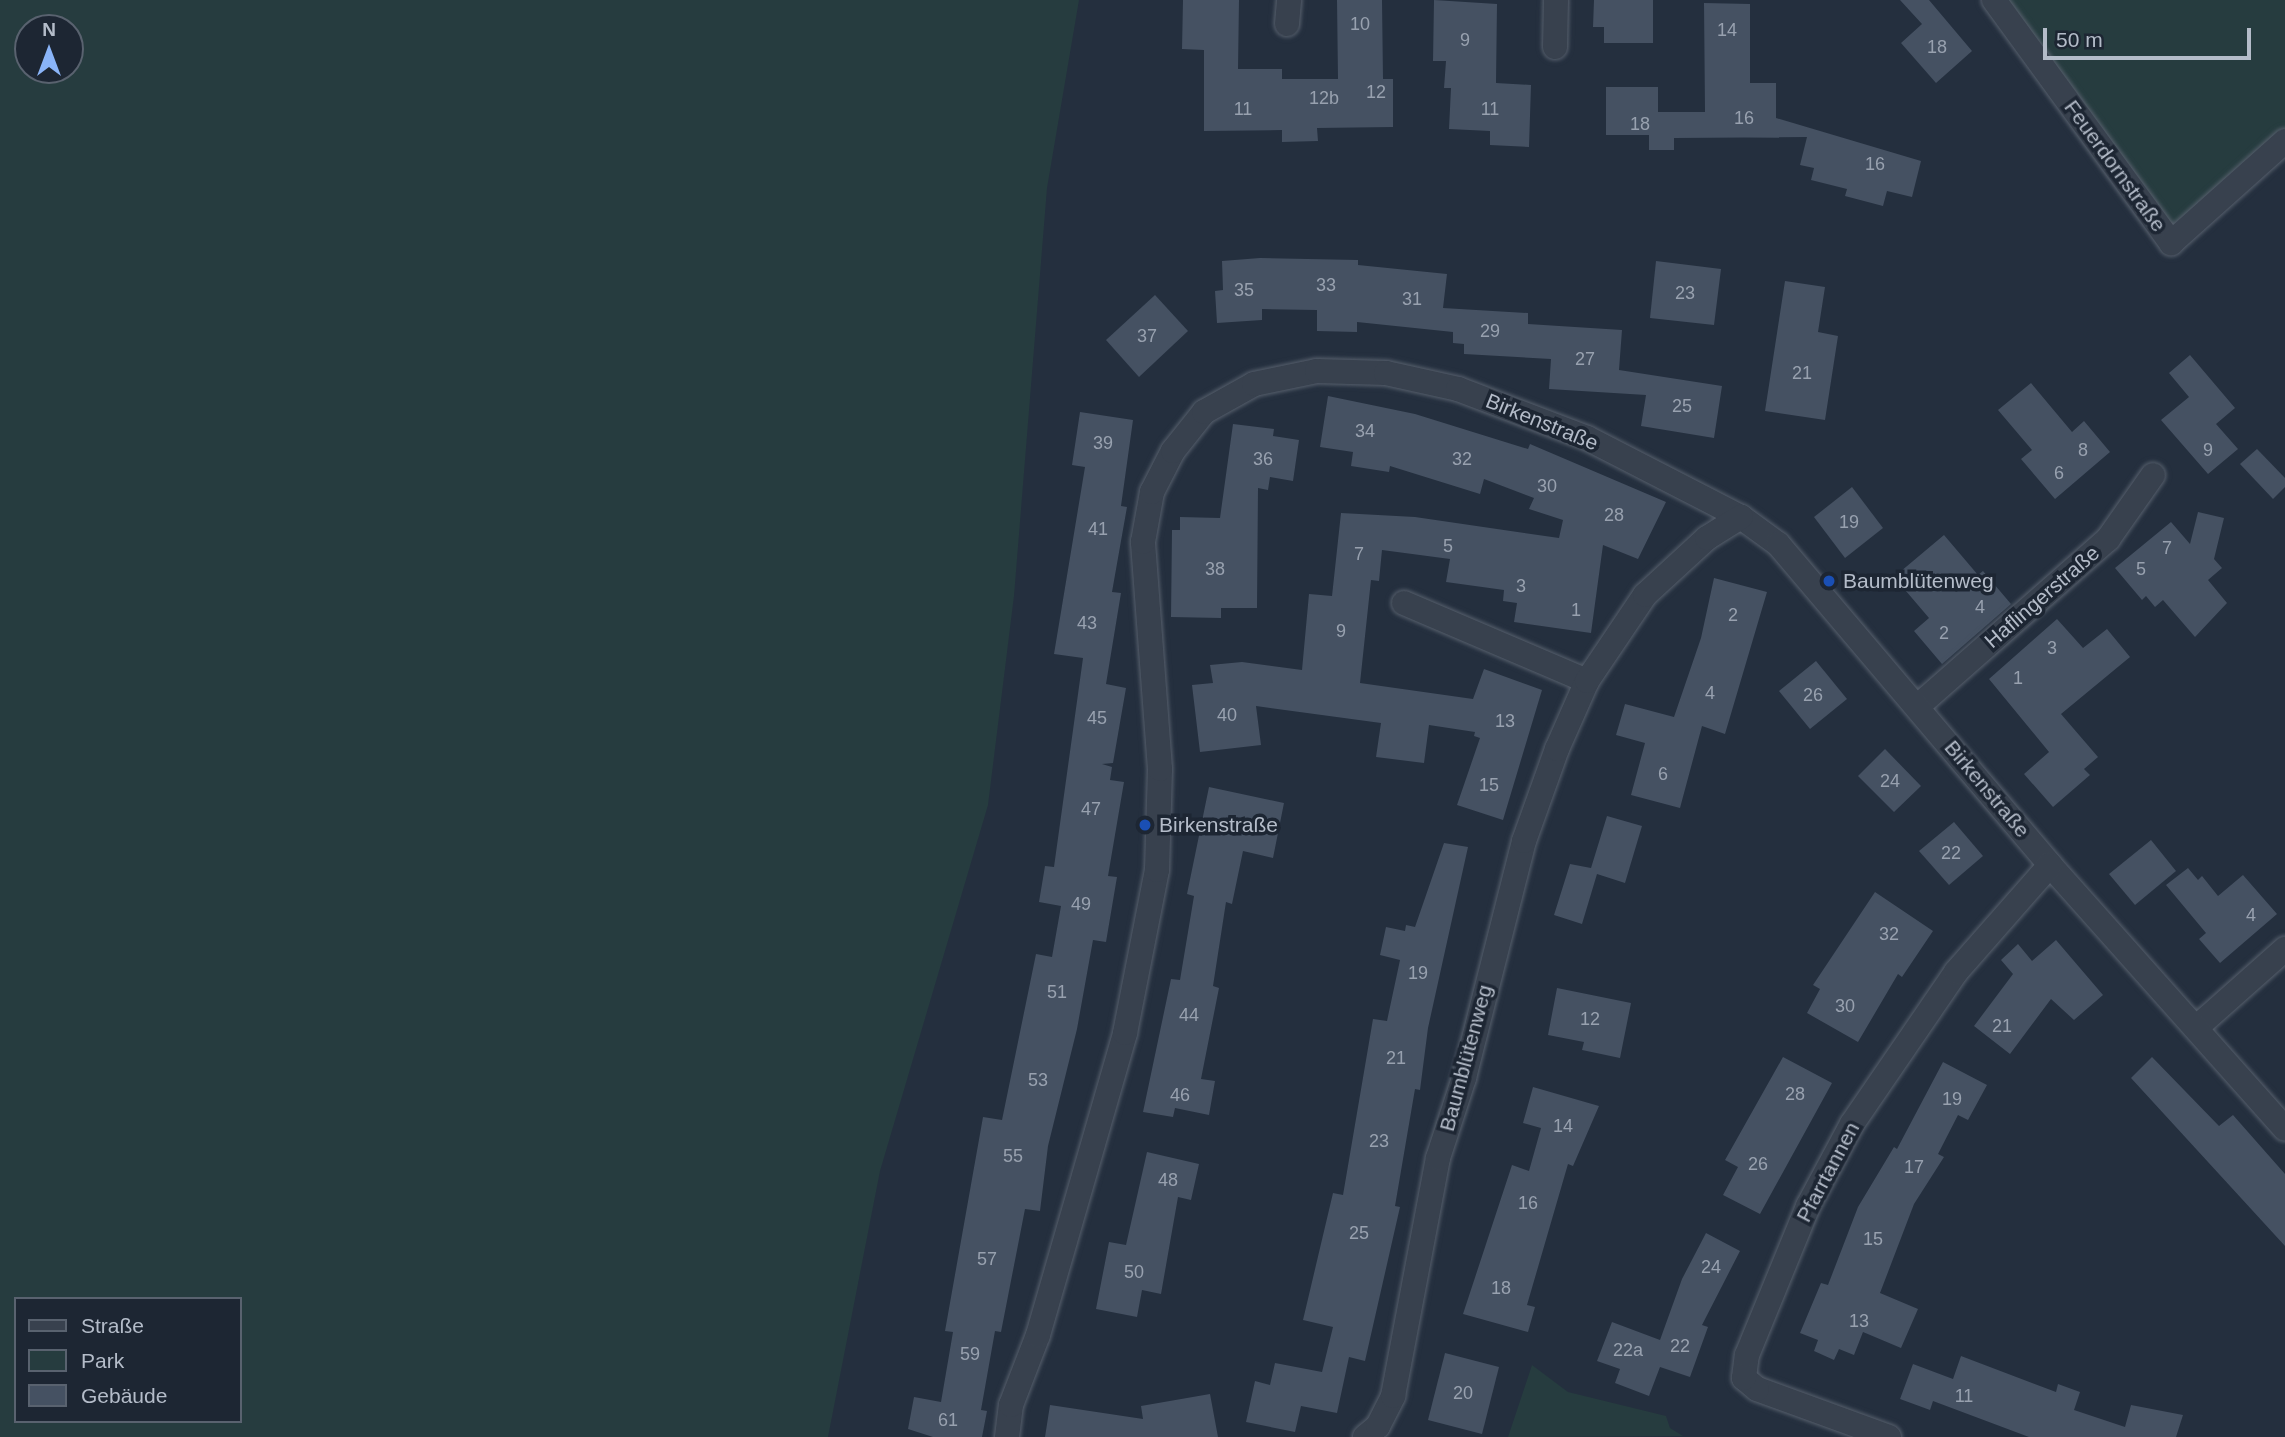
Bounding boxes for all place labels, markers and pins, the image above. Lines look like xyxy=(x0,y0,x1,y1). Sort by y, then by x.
place label: Baumblütenweg xyxy=(1843,568,1994,594)
marker: Baumblütenweg xyxy=(1821,573,1837,589)
place label: Birkenstraße xyxy=(1159,812,1278,838)
marker: Birkenstraße xyxy=(1137,817,1153,833)

